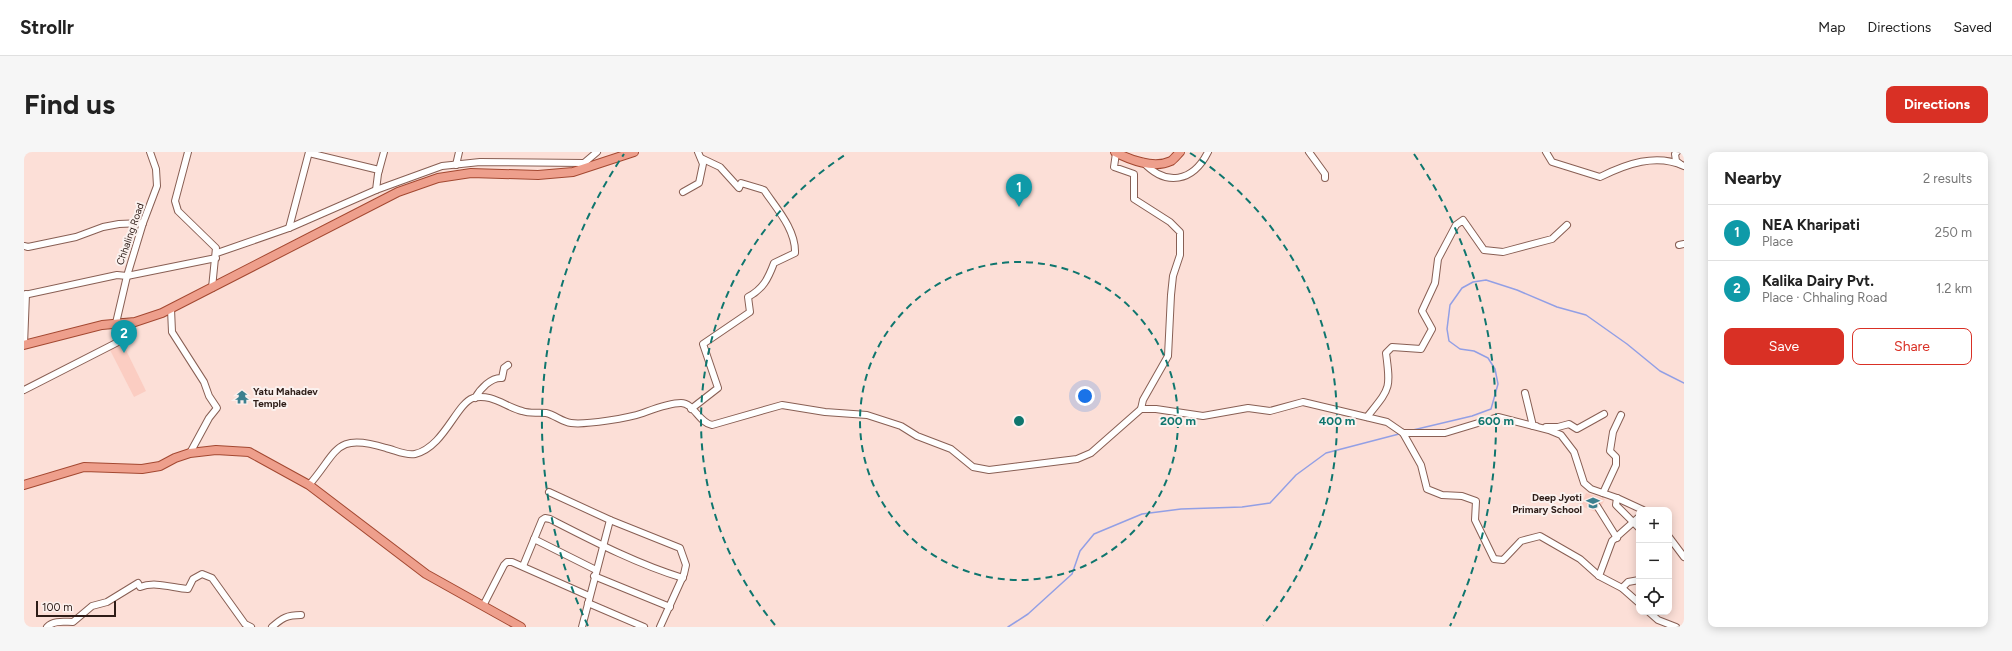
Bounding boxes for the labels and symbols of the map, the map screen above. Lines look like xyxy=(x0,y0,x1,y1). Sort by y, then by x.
pin: 1 xyxy=(1006,174,1032,207)
street label: Chhaling Road xyxy=(113,201,147,267)
pin: 2 xyxy=(111,320,137,353)
place label: Yatu Mahadev Temple xyxy=(253,385,318,410)
your location xyxy=(1075,386,1095,406)
temple icon: Yatu Mahadev Temple xyxy=(234,389,250,405)
centre of rings xyxy=(1012,414,1026,428)
text: 200 m xyxy=(1160,414,1196,428)
text: 400 m xyxy=(1319,414,1355,428)
text: 600 m xyxy=(1478,414,1514,428)
place label: Deep Jyoti Primary School xyxy=(1512,491,1582,516)
school or university icon: Deep Jyoti Primary School xyxy=(1585,495,1601,511)
scale bar xyxy=(36,599,116,618)

